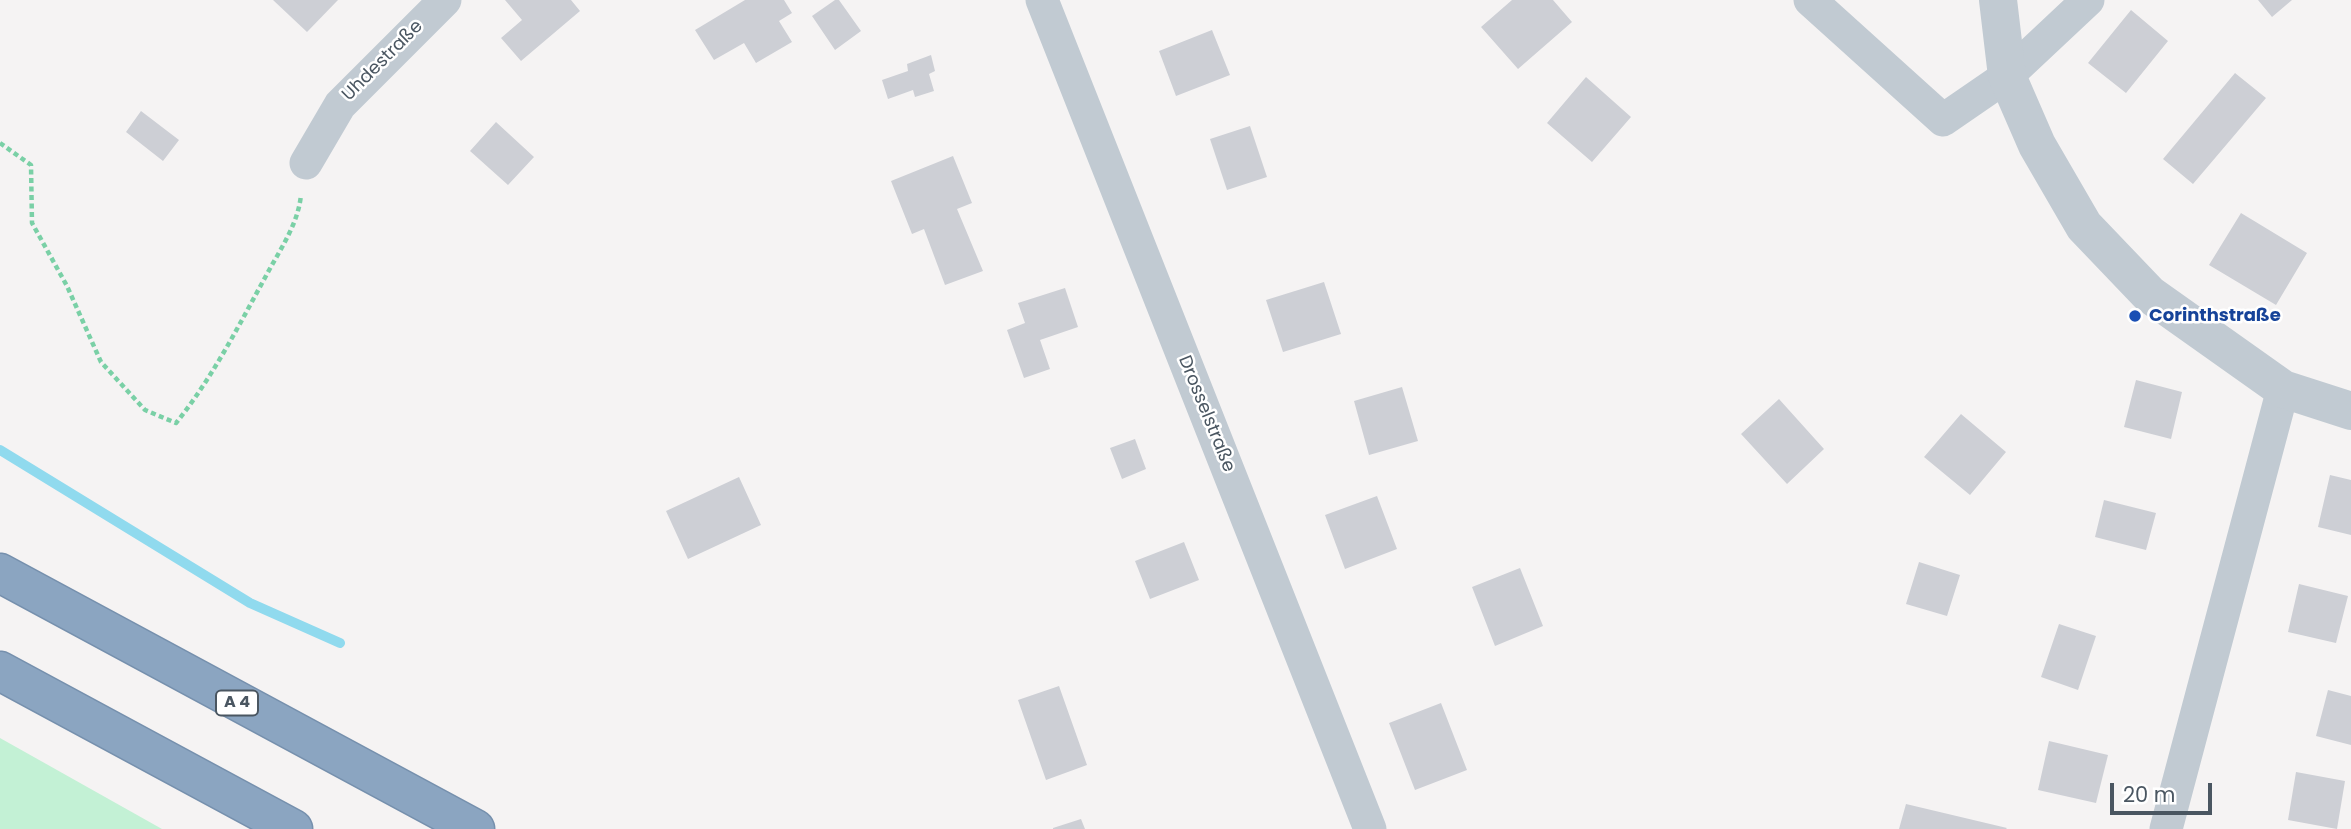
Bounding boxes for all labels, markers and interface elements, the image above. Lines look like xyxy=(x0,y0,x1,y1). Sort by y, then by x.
street label: Uhdestraße xyxy=(338,16,428,106)
place label: Corinthstraße xyxy=(2149,305,2281,327)
marker: Corinthstraße xyxy=(2127,308,2143,324)
street label: Drosselstraße xyxy=(1173,353,1239,475)
road number: A 4 xyxy=(216,690,258,716)
scale bar xyxy=(2113,770,2214,814)
text: 20 m xyxy=(2123,780,2176,809)

